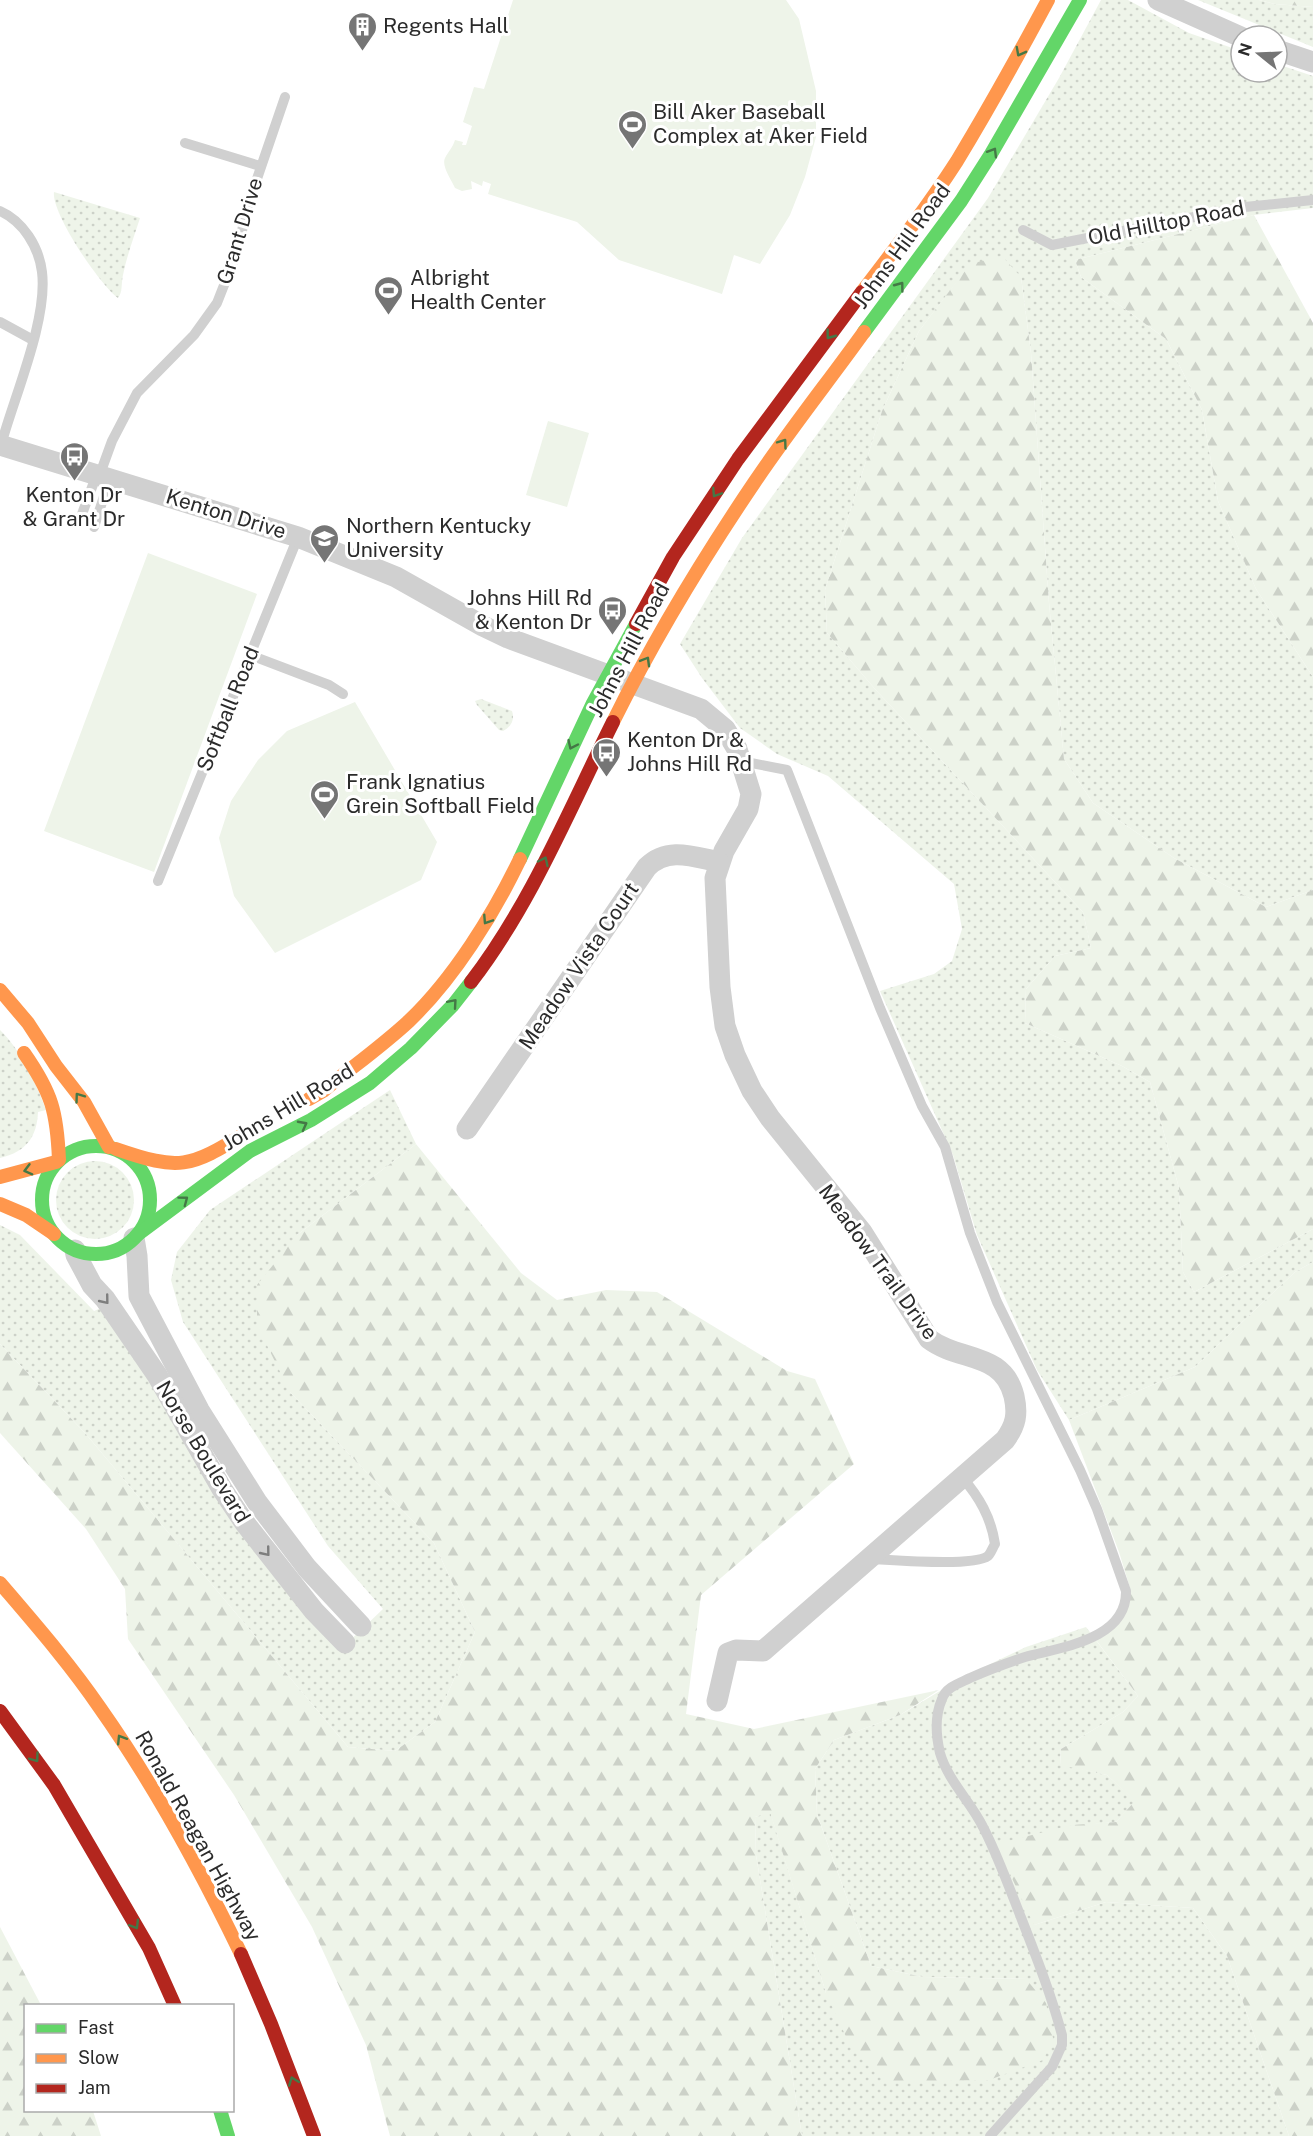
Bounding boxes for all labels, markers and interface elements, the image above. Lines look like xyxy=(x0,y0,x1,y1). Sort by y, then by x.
building icon: Regents Hall xyxy=(346,10,378,52)
place label: Regents Hall xyxy=(383,13,509,38)
north arrow xyxy=(1229,24,1289,84)
text: N xyxy=(1234,41,1256,58)
one-way arrow xyxy=(1016,45,1027,56)
place label: Bill Aker Baseball Complex at Aker Field xyxy=(653,99,868,148)
sports icon: Bill Aker Baseball Complex at Aker Field xyxy=(616,108,648,150)
one-way arrow xyxy=(985,148,997,158)
street label: Grant Drive xyxy=(211,175,268,287)
street label: Johns Hill Road xyxy=(848,178,955,313)
street label: Old Hilltop Road xyxy=(1086,195,1246,250)
place label: Albright Health Center xyxy=(410,265,546,314)
sports icon: Albright Health Center xyxy=(373,274,405,316)
one-way arrow xyxy=(892,282,903,293)
one-way arrow xyxy=(826,329,837,340)
one-way arrow xyxy=(776,438,787,449)
bus stop icon: Kenton Dr & Grant Dr xyxy=(58,440,90,482)
place label: Kenton Dr & Grant Dr xyxy=(23,482,125,531)
street label: Kenton Drive xyxy=(163,483,289,544)
one-way arrow xyxy=(711,487,723,497)
place label: Northern Kentucky University xyxy=(346,513,531,562)
school or university icon: Northern Kentucky University xyxy=(309,522,341,564)
street label: Johns Hill Road xyxy=(583,578,674,721)
place label: Johns Hill Rd & Kenton Dr xyxy=(467,585,592,634)
bus stop icon: Johns Hill Rd & Kenton Dr xyxy=(597,594,629,636)
street label: Softball Road xyxy=(191,643,264,775)
one-way arrow xyxy=(638,657,650,667)
place label: Kenton Dr & Johns Hill Rd xyxy=(627,727,752,776)
bus stop icon: Kenton Dr & Johns Hill Rd xyxy=(590,736,622,778)
one-way arrow xyxy=(568,739,580,750)
place label: Frank Ignatius Grein Softball Field xyxy=(346,769,535,818)
sports icon: Frank Ignatius Grein Softball Field xyxy=(309,778,341,820)
one-way arrow xyxy=(537,857,549,868)
street label: Meadow Vista Court xyxy=(513,877,644,1054)
one-way arrow xyxy=(483,914,494,925)
one-way arrow xyxy=(446,999,457,1010)
street label: Johns Hill Road xyxy=(218,1058,358,1156)
one-way arrow xyxy=(75,1092,86,1103)
one-way arrow xyxy=(296,1121,307,1132)
one-way arrow xyxy=(23,1162,33,1175)
street label: Meadow Trail Drive xyxy=(814,1179,943,1344)
one-way arrow xyxy=(177,1197,188,1208)
one-way arrow xyxy=(97,1293,108,1304)
street label: Norse Boulevard xyxy=(151,1376,256,1527)
one-way arrow xyxy=(259,1545,270,1556)
street label: Ronald Reagan Highway xyxy=(130,1726,267,1945)
one-way arrow xyxy=(117,1735,128,1746)
one-way arrow xyxy=(27,1752,38,1763)
one-way arrow xyxy=(128,1919,140,1929)
legend xyxy=(24,2004,234,2112)
text: Fast xyxy=(78,2017,114,2038)
text: Slow xyxy=(78,2047,119,2068)
text: Jam xyxy=(78,2077,111,2098)
one-way arrow xyxy=(288,2077,300,2088)

